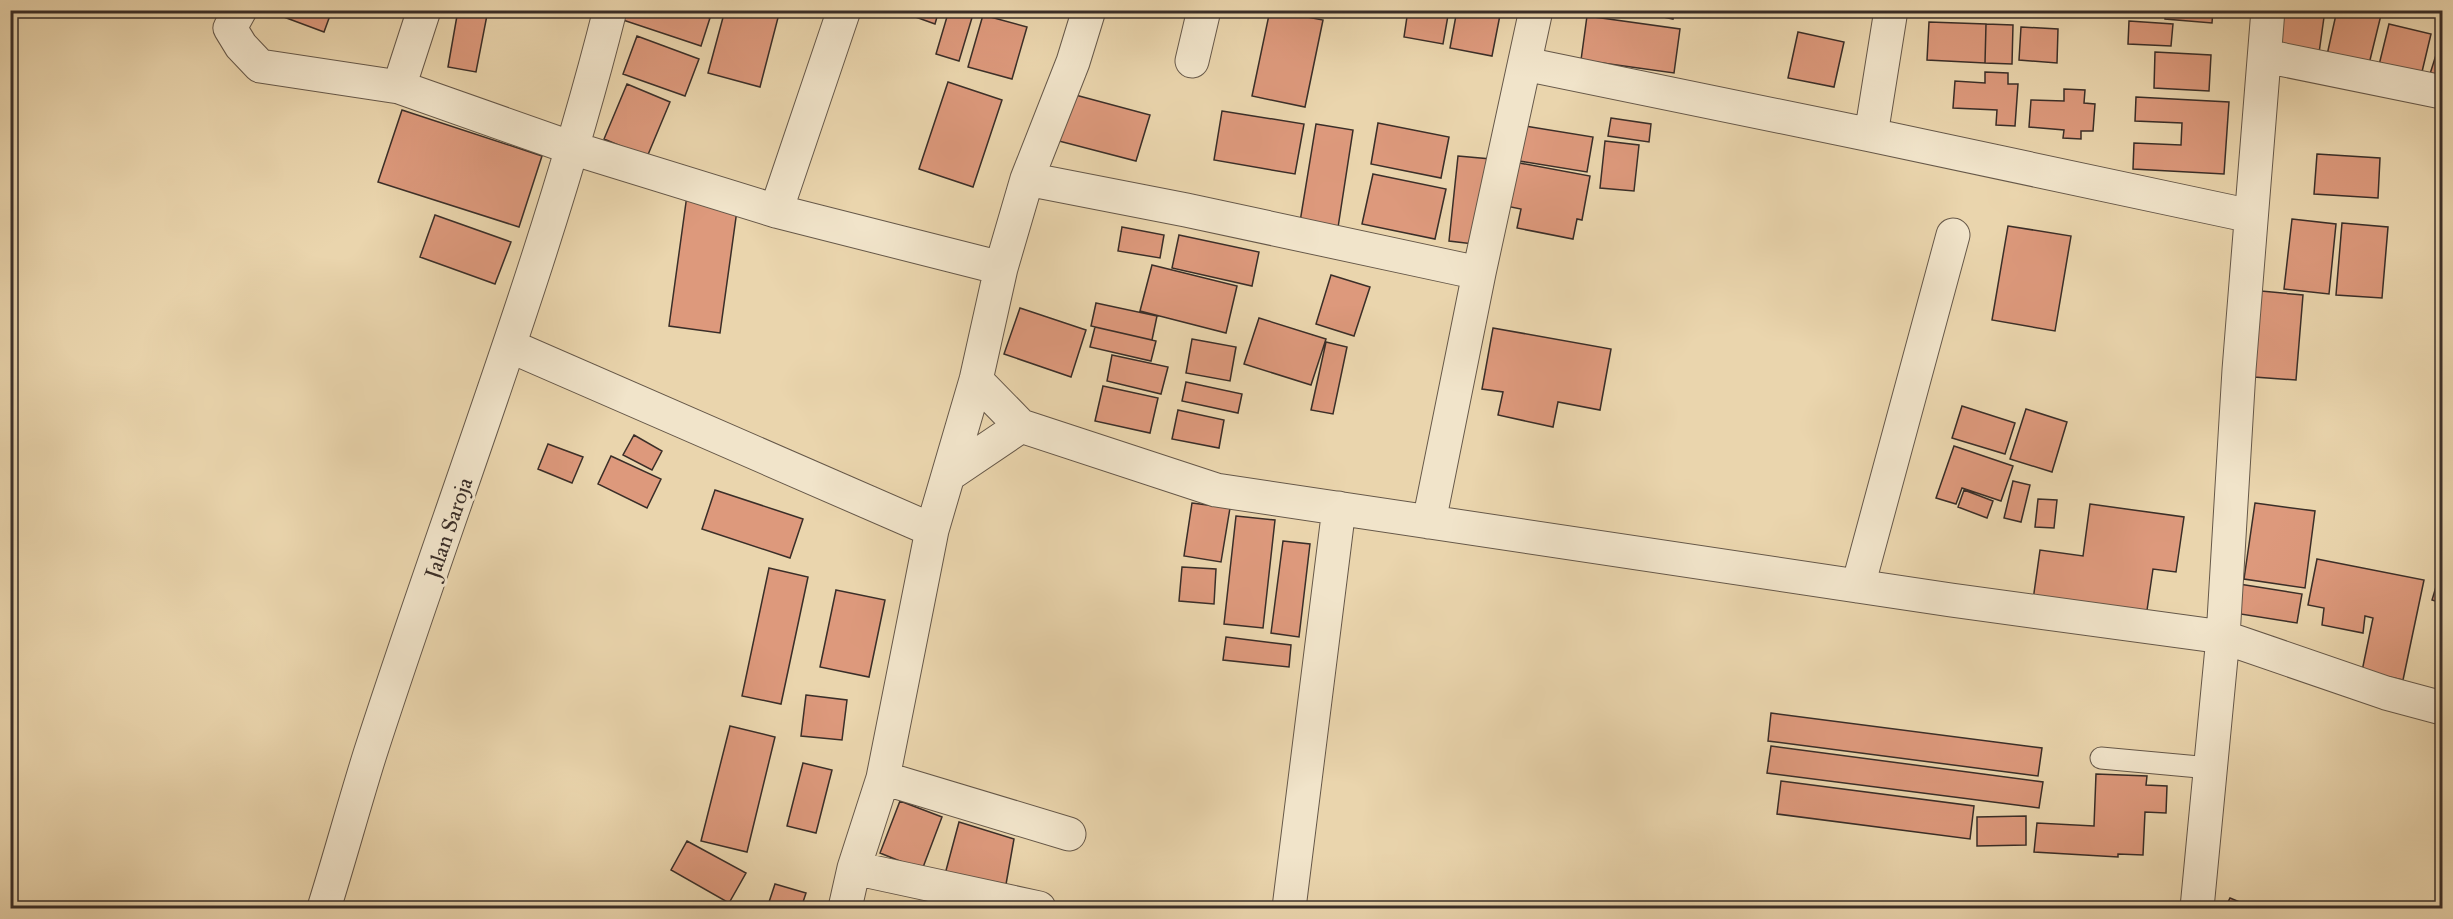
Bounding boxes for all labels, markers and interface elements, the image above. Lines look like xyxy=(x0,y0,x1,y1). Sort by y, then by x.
street label: Jalan Saroja xyxy=(418,473,479,584)

